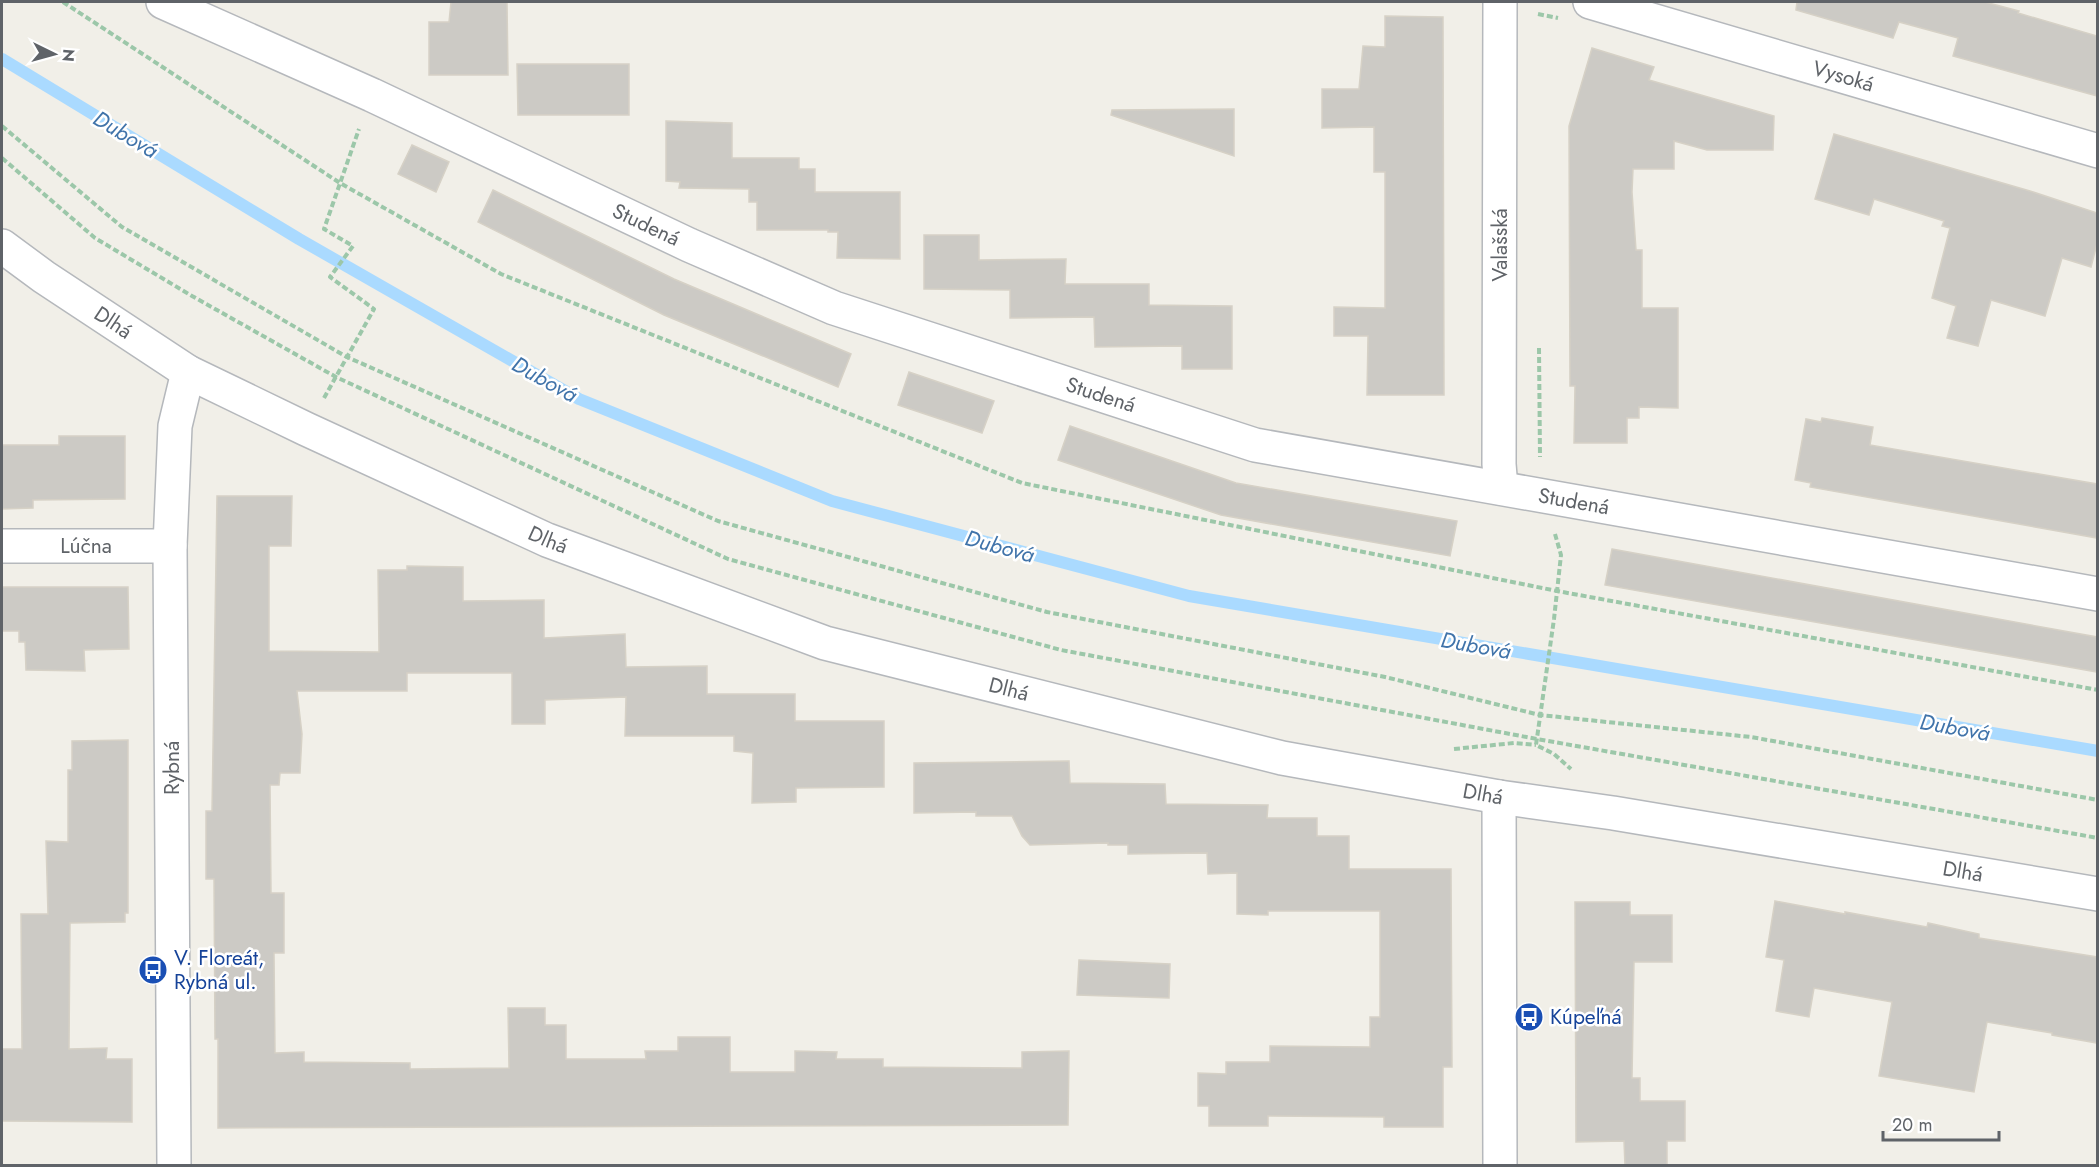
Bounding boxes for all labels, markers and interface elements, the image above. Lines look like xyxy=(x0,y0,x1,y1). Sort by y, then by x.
north arrow xyxy=(24,24,84,84)
text: N xyxy=(56,48,80,63)
street label: Vysoká xyxy=(1809,53,1878,99)
water label: Dubová xyxy=(87,102,165,166)
street label: Studená xyxy=(607,196,685,254)
street label: Valašská xyxy=(1485,208,1515,282)
street label: Dlhá xyxy=(88,299,138,346)
water label: Dubová xyxy=(506,348,584,410)
street label: Studená xyxy=(1062,369,1139,420)
street label: Studená xyxy=(1536,480,1612,522)
street label: Dlhá xyxy=(523,518,572,561)
water label: Dubová xyxy=(962,521,1038,571)
street label: Lúčna xyxy=(60,531,112,561)
water label: Dubová xyxy=(1438,623,1514,667)
street label: Dlhá xyxy=(985,670,1032,709)
water label: Dubová xyxy=(1917,705,1993,749)
street label: Rybná xyxy=(157,741,187,795)
street label: Dlhá xyxy=(1460,776,1505,812)
street label: Dlhá xyxy=(1940,853,1985,890)
place label: V. Floreát, Rybná ul. xyxy=(174,943,265,997)
bus stop icon: V. Floreát, Rybná ul. xyxy=(137,954,169,986)
bus stop icon: Kúpeľná xyxy=(1513,1001,1545,1033)
place label: Kúpeľná xyxy=(1550,1002,1622,1032)
scale bar xyxy=(1883,1104,1998,1142)
text: 20 m xyxy=(1892,1112,1932,1138)

